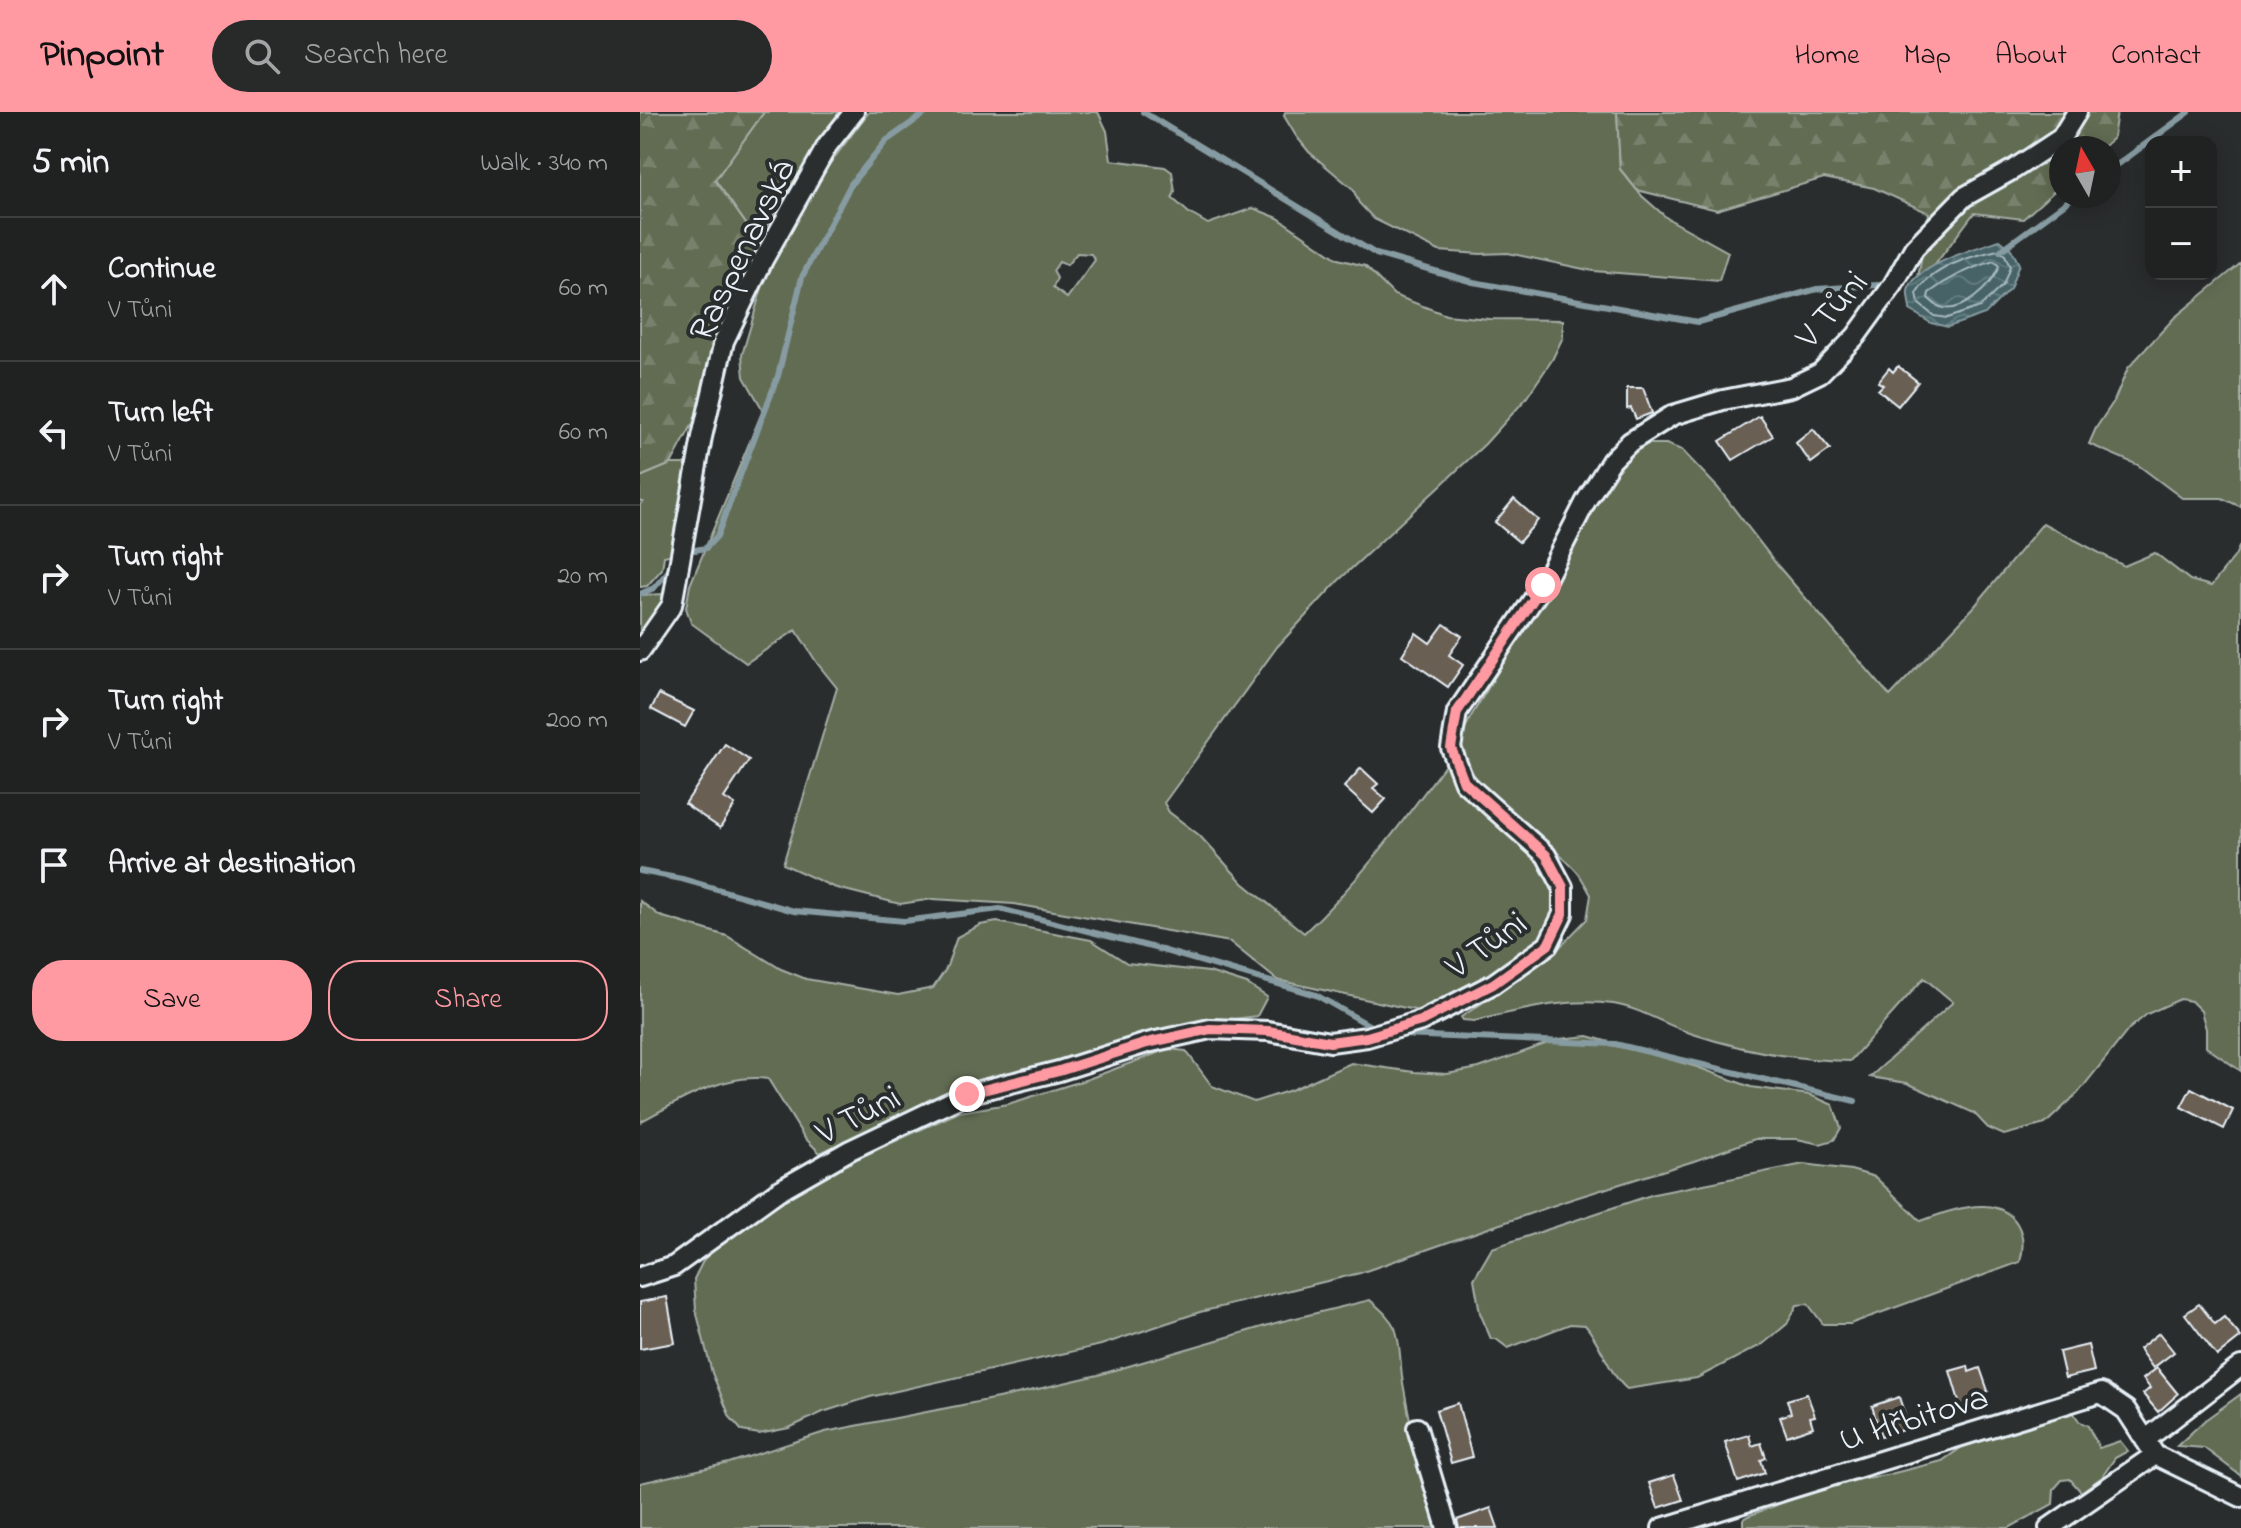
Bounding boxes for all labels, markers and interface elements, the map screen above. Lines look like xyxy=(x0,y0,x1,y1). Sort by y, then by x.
search box xyxy=(212,20,772,92)
text: Pinpoint xyxy=(40,28,164,84)
icon: search xyxy=(240,34,284,78)
text: Search here xyxy=(304,34,448,78)
text: Home xyxy=(1794,36,1860,77)
text: Map xyxy=(1904,36,1951,77)
text: About xyxy=(1995,36,2067,77)
text: Contact xyxy=(2111,36,2201,77)
north arrow xyxy=(2049,136,2121,208)
map controls xyxy=(2145,136,2217,280)
button: + xyxy=(2145,136,2217,208)
text: 5 min xyxy=(32,139,109,189)
text: Walk · 340 m xyxy=(480,145,608,183)
street label: Raspenavská xyxy=(677,151,811,351)
button: − xyxy=(2145,208,2217,280)
text: Continue xyxy=(108,248,216,292)
street label: V Tůni xyxy=(1784,260,1883,363)
icon: ahead xyxy=(32,267,76,311)
text: 60 m xyxy=(559,270,608,308)
text: V Tůni xyxy=(108,292,172,330)
text: Turn left xyxy=(108,392,213,436)
icon: left xyxy=(32,411,76,455)
text: 60 m xyxy=(559,414,608,452)
text: V Tůni xyxy=(108,436,172,474)
text: Turn right xyxy=(108,536,223,580)
icon: right xyxy=(32,555,76,599)
text: 20 m xyxy=(557,558,608,596)
route start xyxy=(1525,567,1561,603)
text: V Tůni xyxy=(108,580,172,618)
text: Turn right xyxy=(108,680,223,724)
icon: right xyxy=(32,699,76,743)
text: 200 m xyxy=(546,702,608,740)
text: V Tůni xyxy=(108,724,172,762)
icon: arrive xyxy=(32,843,76,887)
text: Arrive at destination xyxy=(108,843,356,887)
street label: V Tůni xyxy=(1435,899,1539,995)
button: Save xyxy=(32,960,312,1041)
button: Share xyxy=(328,960,608,1041)
street label: V Tůni xyxy=(806,1073,911,1161)
route end xyxy=(949,1076,985,1112)
street label: U Hřbitova xyxy=(1833,1373,1995,1468)

